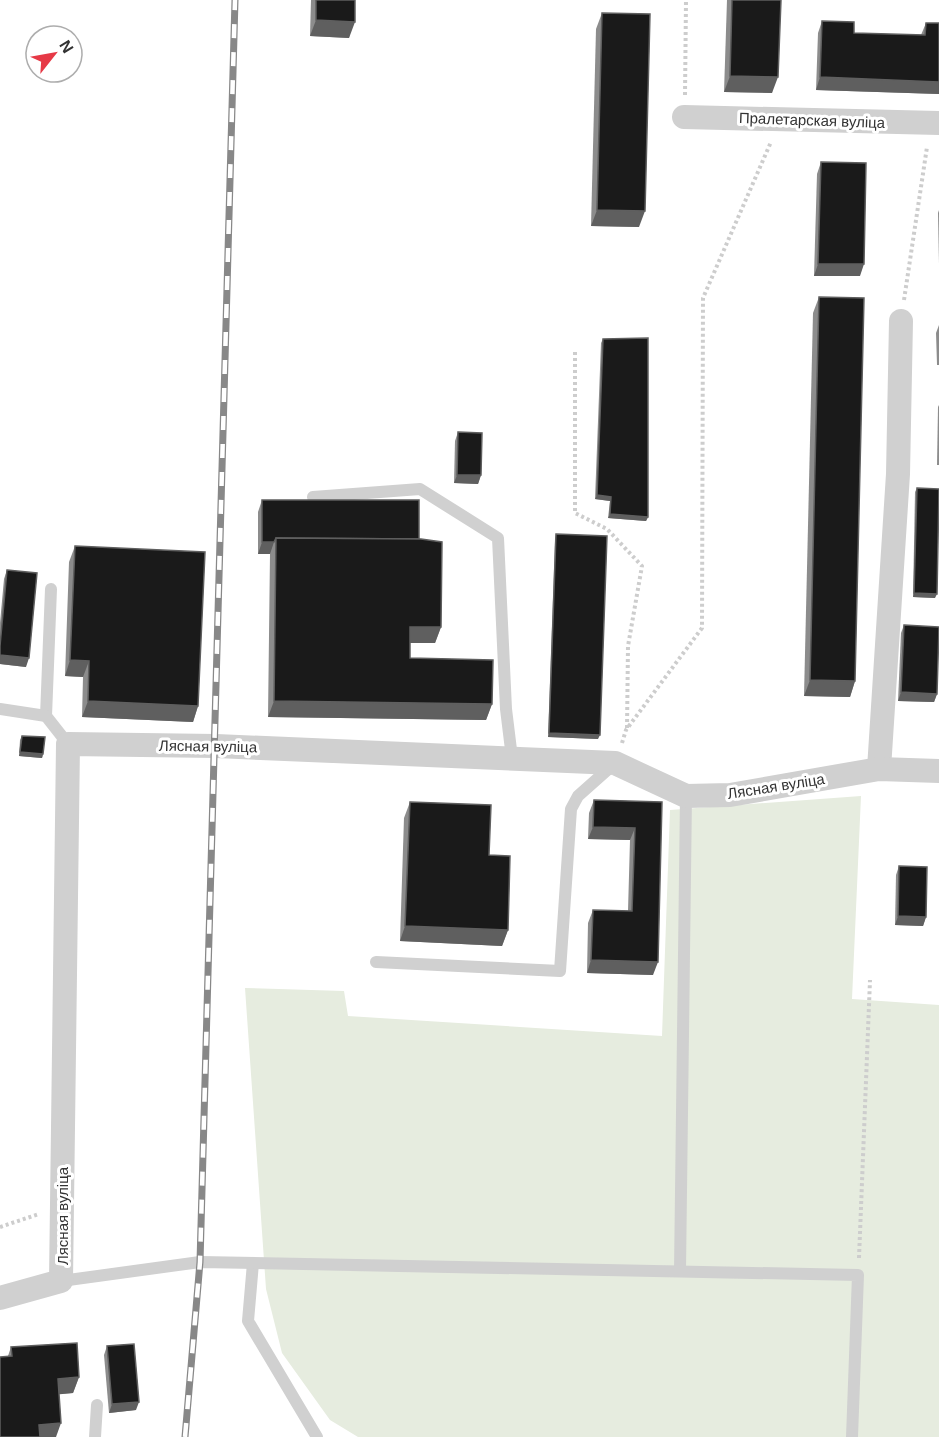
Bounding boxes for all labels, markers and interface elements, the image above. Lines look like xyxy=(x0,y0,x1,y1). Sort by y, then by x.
north arrow xyxy=(24,24,84,84)
text: N xyxy=(56,37,77,56)
street label: Пралетарская вуліца xyxy=(739,109,886,131)
street label: Лясная вуліца xyxy=(159,737,258,755)
street label: Лясная вуліца xyxy=(726,770,826,802)
street label: Лясная вуліца xyxy=(54,1166,71,1265)

